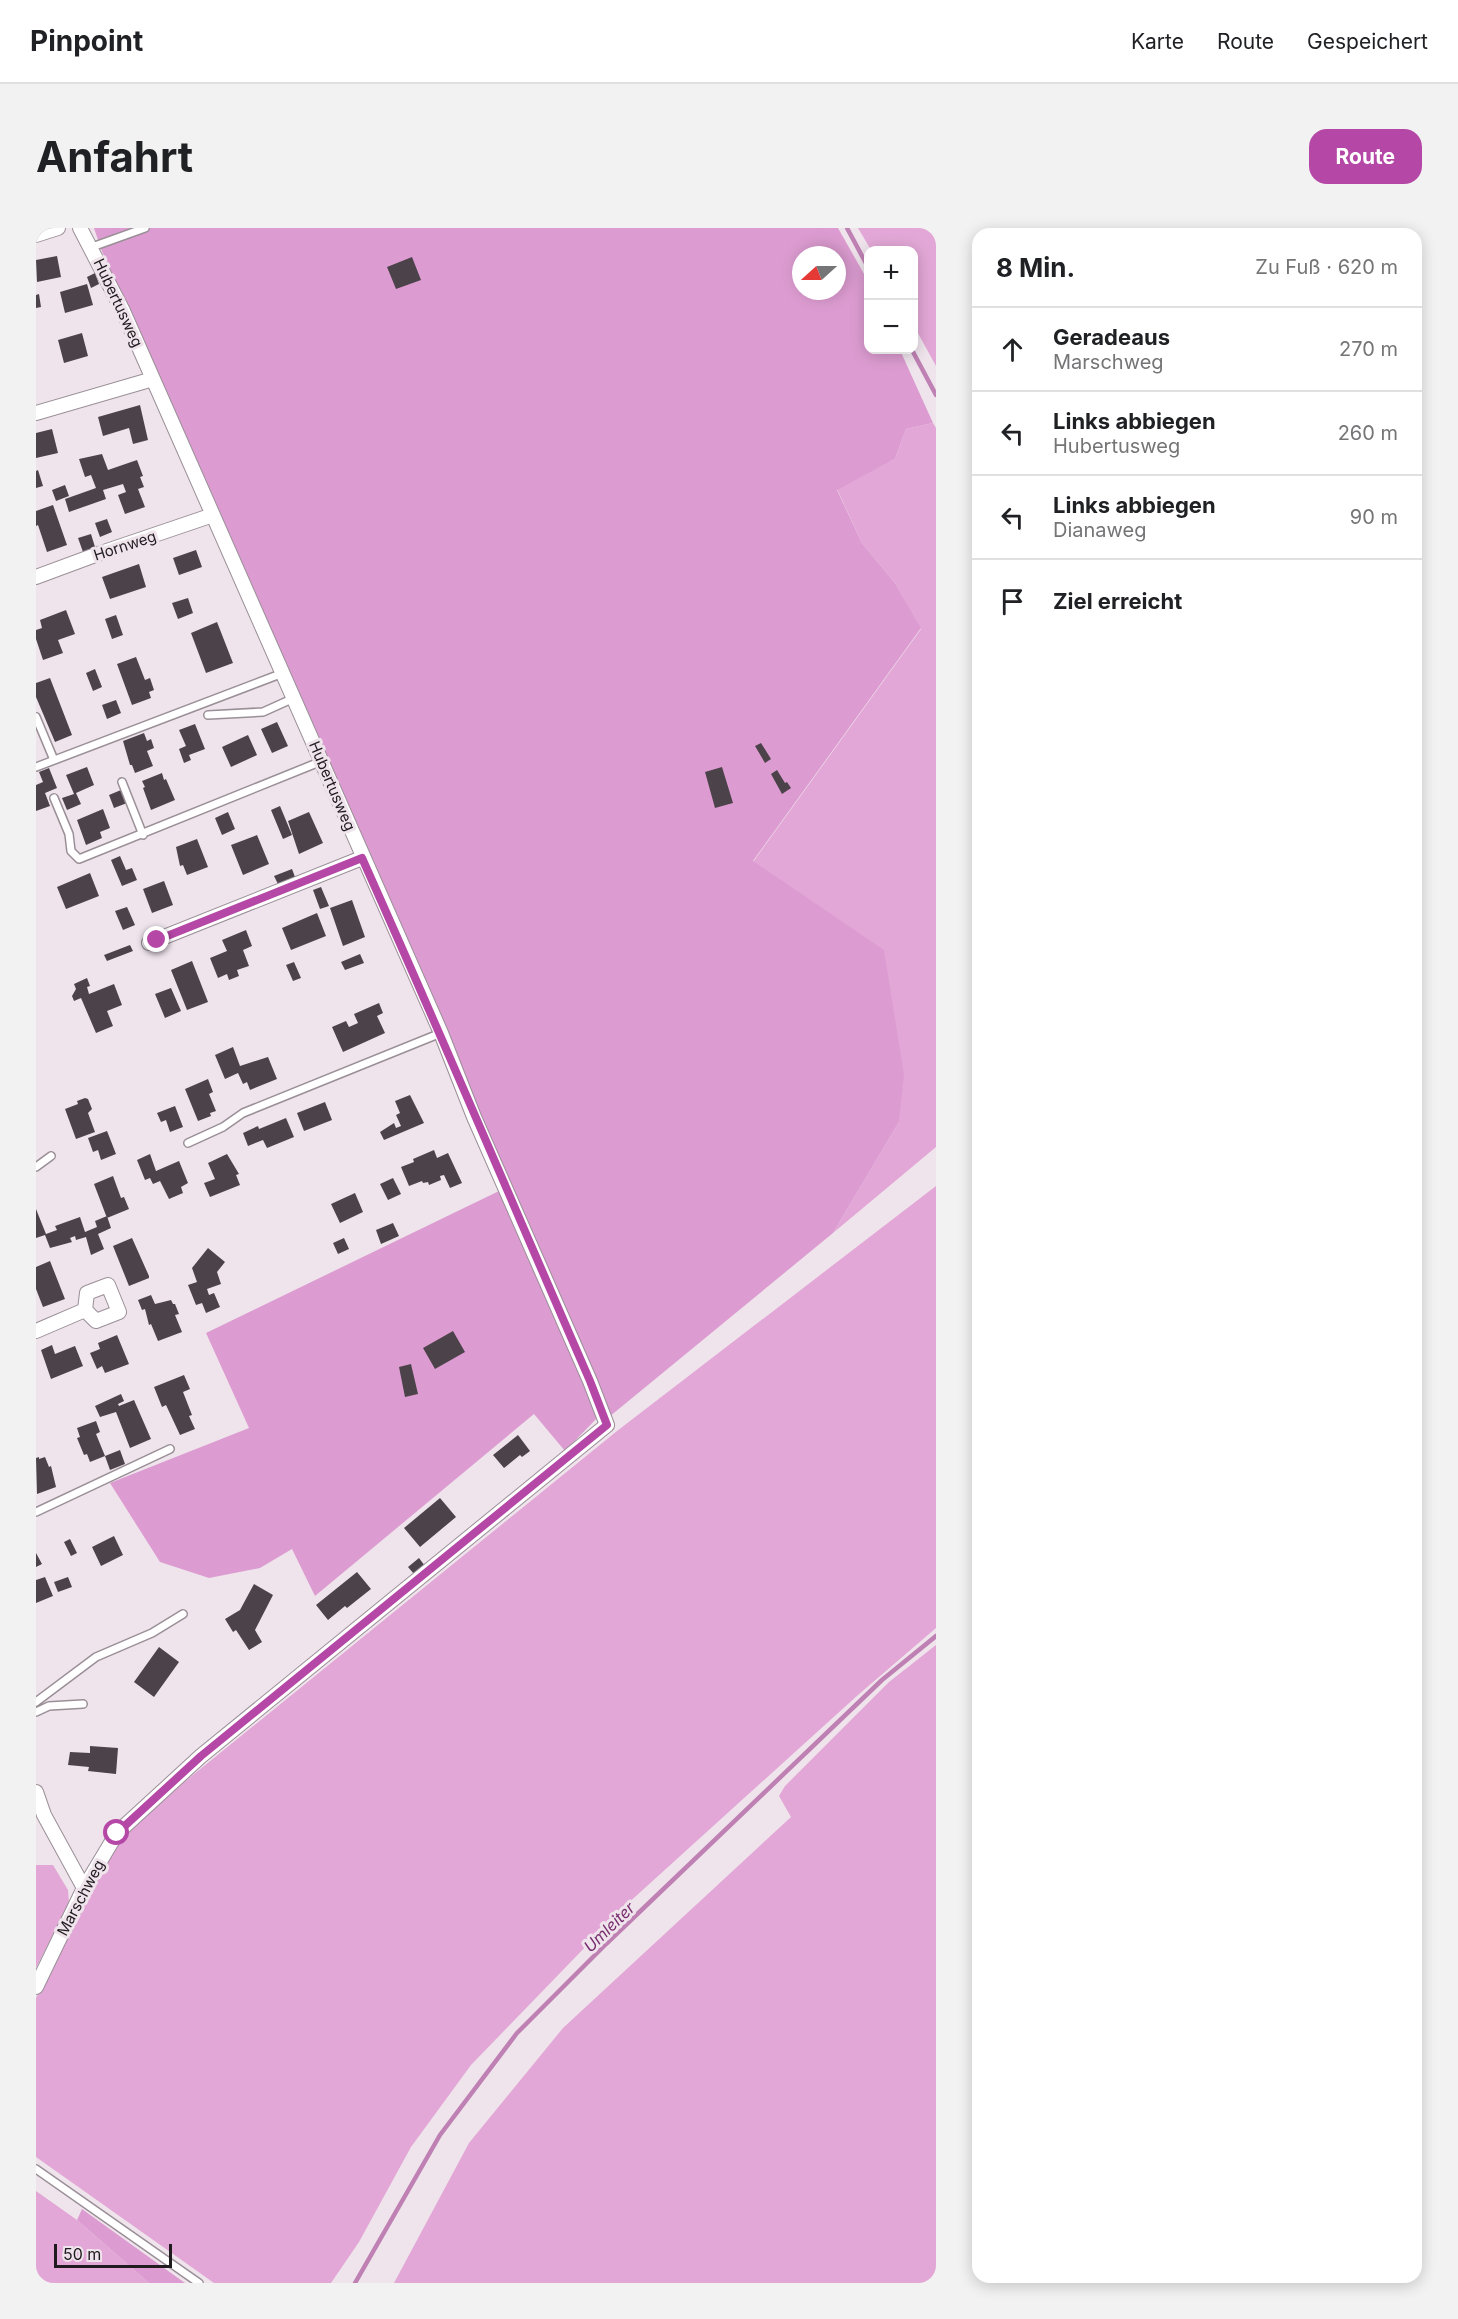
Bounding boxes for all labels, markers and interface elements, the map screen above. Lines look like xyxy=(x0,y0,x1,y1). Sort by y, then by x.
text: Pinpoint xyxy=(30,24,143,58)
text: Karte xyxy=(1131,29,1184,54)
text: Route xyxy=(1217,29,1274,54)
text: Gespeichert xyxy=(1307,29,1428,54)
button: Route xyxy=(1309,129,1422,184)
text: Anfahrt xyxy=(36,131,193,182)
north arrow xyxy=(792,246,846,300)
map controls xyxy=(864,246,918,354)
button: + xyxy=(864,246,918,300)
text: 8 Min. xyxy=(996,252,1075,283)
text: Zu Fuß · 620 m xyxy=(1255,255,1398,279)
street label: Hubertusweg xyxy=(90,256,147,350)
button: − xyxy=(864,300,918,354)
text: Geradeaus xyxy=(1053,324,1170,350)
icon: ahead xyxy=(996,333,1029,366)
text: 270 m xyxy=(1339,337,1398,361)
text: Marschweg xyxy=(1053,350,1164,374)
text: Links abbiegen xyxy=(1053,408,1216,434)
icon: left xyxy=(996,417,1029,450)
text: 260 m xyxy=(1338,421,1398,445)
text: Hubertusweg xyxy=(1053,434,1180,458)
text: Links abbiegen xyxy=(1053,492,1216,518)
icon: left xyxy=(996,501,1029,534)
text: 90 m xyxy=(1350,505,1398,529)
text: Dianaweg xyxy=(1053,518,1147,542)
street label: Hornweg xyxy=(91,526,159,565)
icon: arrive xyxy=(996,585,1029,618)
text: Ziel erreicht xyxy=(1053,588,1182,614)
street label: Hubertusweg xyxy=(305,738,360,833)
route end xyxy=(143,926,169,952)
route start xyxy=(103,1819,129,1845)
street label: Marschweg xyxy=(53,1857,108,1939)
water label: Umleiter xyxy=(579,1897,639,1956)
scale bar xyxy=(54,2241,172,2268)
text: 50 m xyxy=(63,2244,101,2264)

